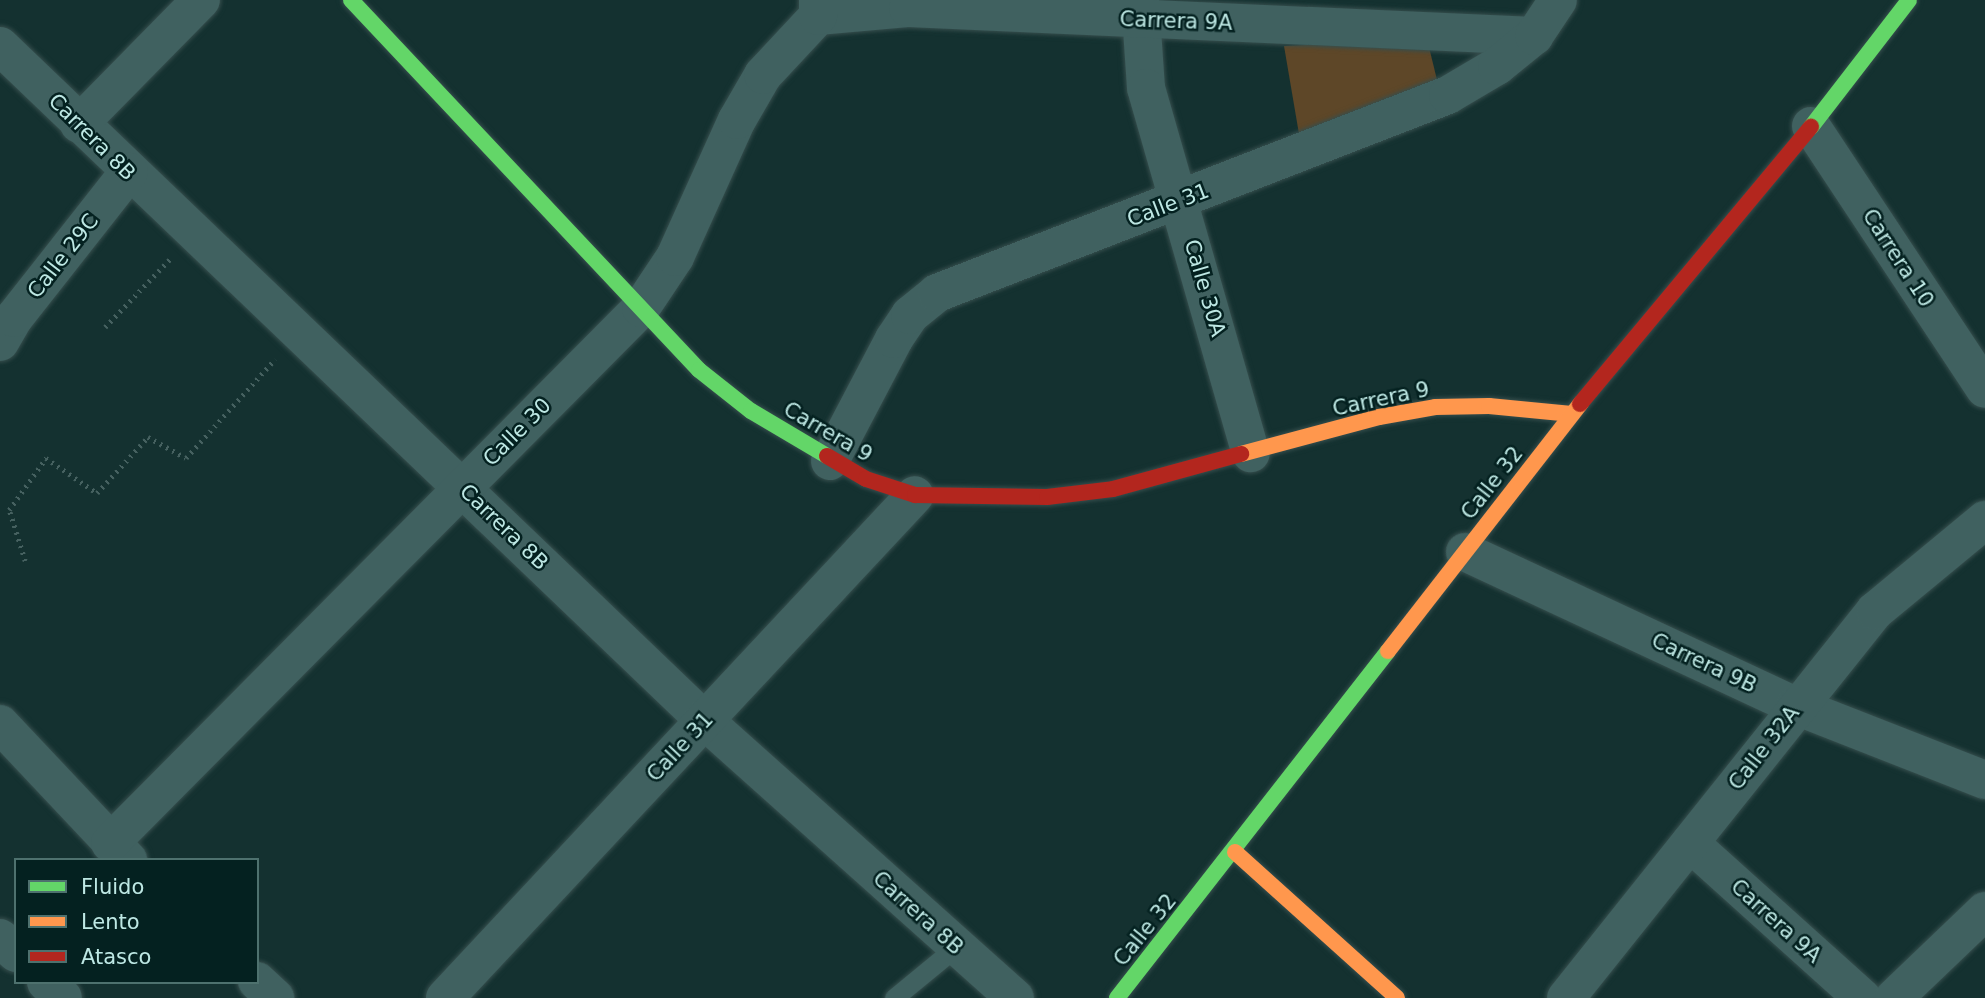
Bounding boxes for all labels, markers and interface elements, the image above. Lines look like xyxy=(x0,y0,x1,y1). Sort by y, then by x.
street label: Carrera 9A xyxy=(1119,6,1233,36)
street label: Carrera 8B xyxy=(43,88,141,186)
street label: Calle 31 xyxy=(1124,178,1212,232)
street label: Carrera 10 xyxy=(1857,204,1939,312)
street label: Calle 29C xyxy=(22,209,104,303)
street label: Calle 30A xyxy=(1179,237,1231,339)
street label: Carrera 9 xyxy=(1330,376,1432,422)
street label: Calle 30 xyxy=(478,393,556,471)
street label: Carrera 9 xyxy=(779,396,877,468)
street label: Calle 32 xyxy=(1456,442,1528,524)
street label: Carrera 8B xyxy=(455,479,553,575)
street label: Carrera 9B xyxy=(1648,628,1760,698)
street label: Calle 32A xyxy=(1723,701,1805,795)
street label: Calle 31 xyxy=(642,707,718,787)
legend xyxy=(14,858,259,984)
street label: Carrera 8B xyxy=(868,866,968,960)
street label: Carrera 9A xyxy=(1726,874,1826,968)
text: Fluido xyxy=(81,875,144,899)
street label: Calle 32 xyxy=(1108,889,1182,971)
text: Lento xyxy=(81,910,140,934)
text: Atasco xyxy=(81,945,151,969)

